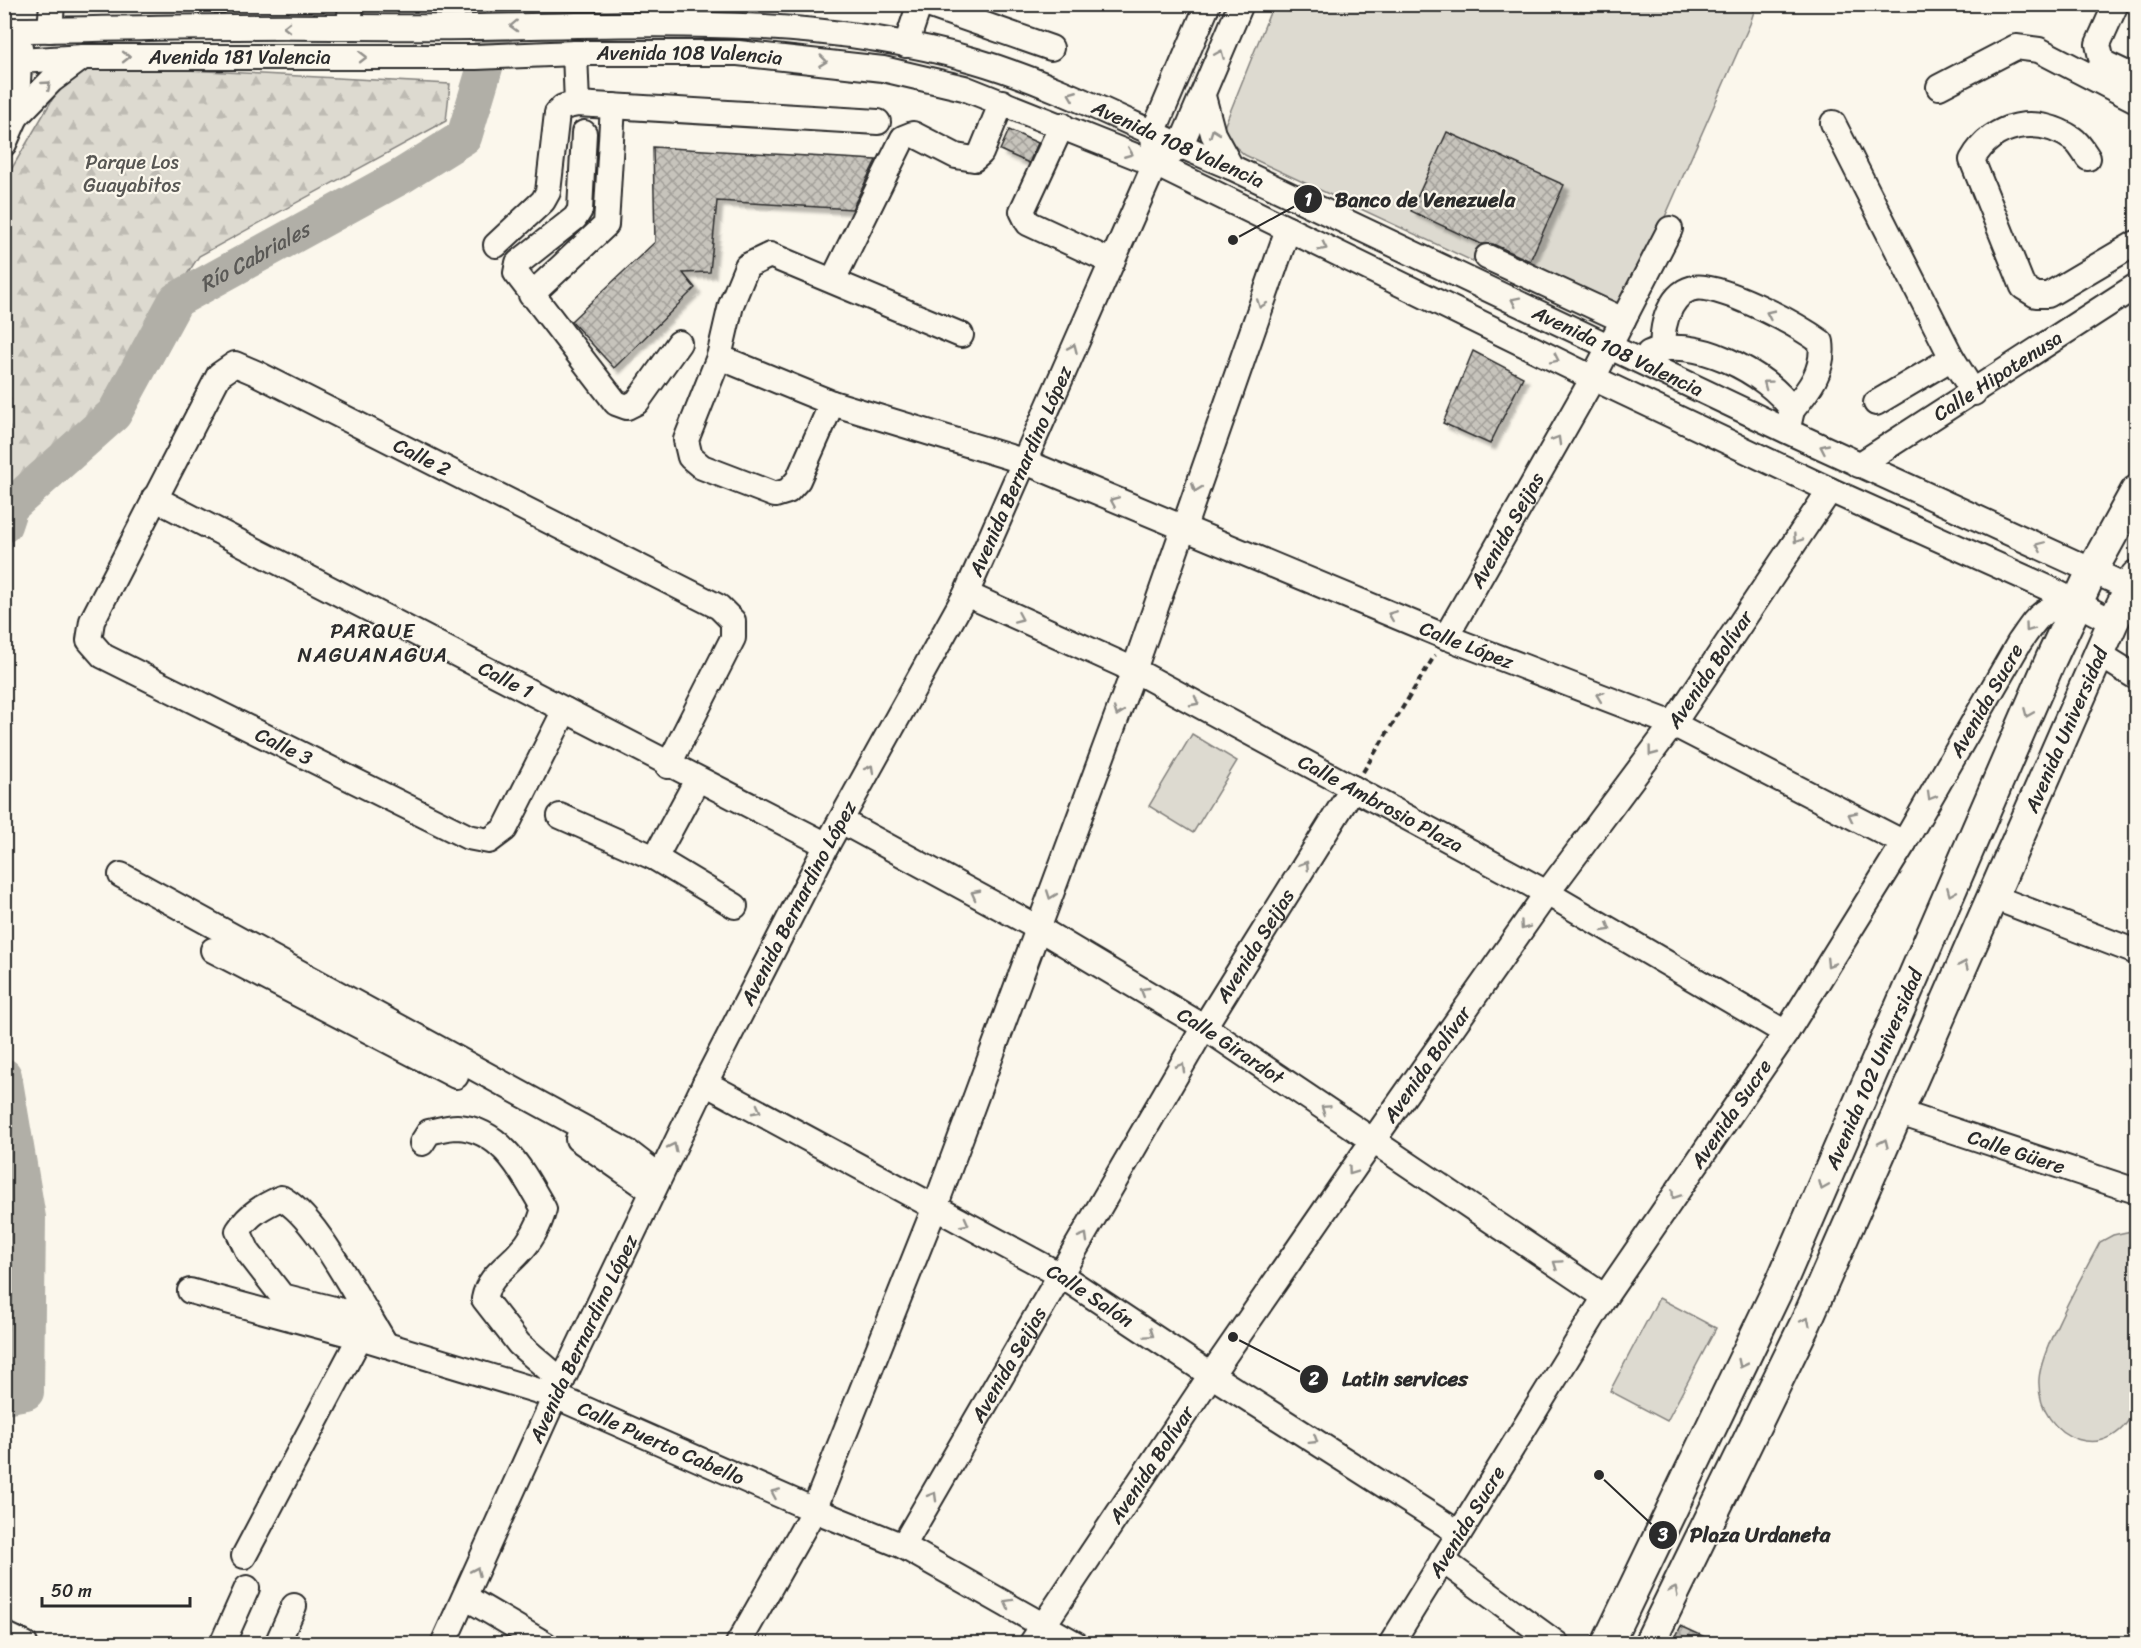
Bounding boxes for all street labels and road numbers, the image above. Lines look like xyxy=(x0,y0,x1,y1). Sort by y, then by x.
street label: Avenida 108 Valencia xyxy=(596,36,784,76)
street label: Avenida 181 Valencia xyxy=(148,40,331,75)
street label: Avenida 108 Valencia xyxy=(1085,90,1270,198)
street label: Avenida 108 Valencia xyxy=(1525,295,1709,407)
street label: Calle Hipotenusa xyxy=(1926,321,2070,431)
street label: Avenida Bernardino López xyxy=(958,360,1082,583)
street label: Calle 2 xyxy=(387,428,458,487)
street label: Avenida Seijas xyxy=(1460,465,1555,596)
street label: Avenida Bolívar xyxy=(1657,602,1763,737)
street label: Calle López xyxy=(1414,611,1519,680)
street label: Avenida Sucre xyxy=(1939,637,2033,765)
street label: Avenida Universidad xyxy=(2014,640,2119,819)
street label: Calle 1 xyxy=(472,651,540,709)
street label: Calle 3 xyxy=(249,717,319,775)
street label: Calle Ambrosio Plaza xyxy=(1292,745,1470,863)
street label: Avenida Bernardino López xyxy=(730,794,867,1013)
street label: Avenida Seijas xyxy=(1206,881,1305,1011)
street label: Avenida 102 Universidad xyxy=(1815,962,1934,1176)
street label: Calle Girardot xyxy=(1170,998,1292,1095)
street label: Avenida Bolívar xyxy=(1373,998,1481,1131)
street label: Avenida Sucre xyxy=(1680,1052,1781,1177)
street label: Calle Güere xyxy=(1963,1120,2070,1184)
street label: Avenida Bernardino López xyxy=(519,1228,648,1450)
street label: Calle Salón xyxy=(1040,1254,1141,1337)
street label: Avenida Seijas xyxy=(961,1299,1057,1430)
street label: Calle Puerto Cabello xyxy=(572,1391,750,1495)
street label: Avenida Bolívar xyxy=(1099,1398,1204,1532)
street label: Avenida Sucre xyxy=(1418,1459,1515,1586)

